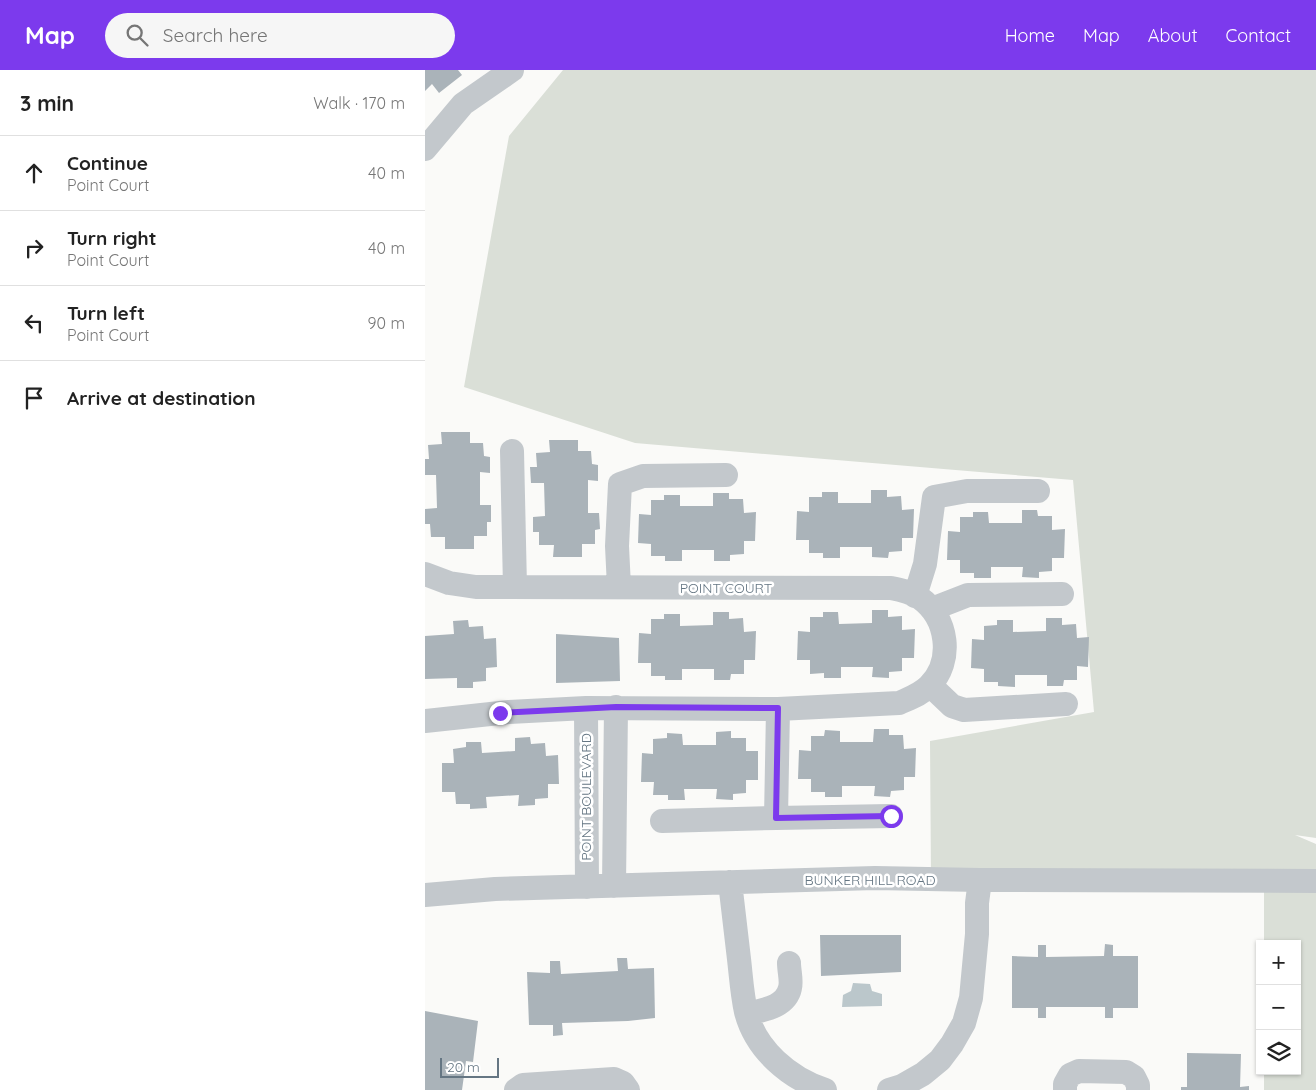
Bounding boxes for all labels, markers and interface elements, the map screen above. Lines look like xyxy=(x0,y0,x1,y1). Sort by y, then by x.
search box xyxy=(105,13,455,58)
text: Map xyxy=(25,20,75,50)
icon: search xyxy=(123,21,151,49)
text: Search here xyxy=(163,23,268,47)
text: Home xyxy=(1005,24,1055,47)
text: Map xyxy=(1083,24,1120,47)
text: About xyxy=(1148,24,1198,47)
text: Contact xyxy=(1226,24,1291,47)
text: 3 min xyxy=(20,90,74,116)
text: Walk · 170 m xyxy=(313,93,405,113)
text: Continue xyxy=(67,151,148,175)
icon: ahead xyxy=(20,159,48,187)
text: 40 m xyxy=(368,163,405,183)
text: Point Court xyxy=(67,175,149,195)
text: Turn right xyxy=(67,226,156,250)
icon: right xyxy=(20,234,48,262)
text: 40 m xyxy=(368,238,405,258)
text: Point Court xyxy=(67,250,149,270)
text: Turn left xyxy=(67,301,145,325)
icon: left xyxy=(20,309,48,337)
text: 90 m xyxy=(368,313,405,333)
text: Point Court xyxy=(67,325,149,345)
icon: arrive xyxy=(20,384,48,412)
text: Arrive at destination xyxy=(67,386,256,410)
street label: POINT COURT xyxy=(680,579,772,597)
route end xyxy=(489,702,512,725)
street label: POINT BOULEVARD xyxy=(577,733,595,861)
route start xyxy=(880,805,903,828)
street label: BUNKER HILL ROAD xyxy=(804,871,936,889)
map controls xyxy=(1256,940,1301,1075)
button: + xyxy=(1256,940,1301,985)
button: − xyxy=(1256,985,1301,1030)
button: layers xyxy=(1256,1030,1301,1075)
scale bar xyxy=(440,1055,499,1078)
text: 20 m xyxy=(447,1058,480,1076)

